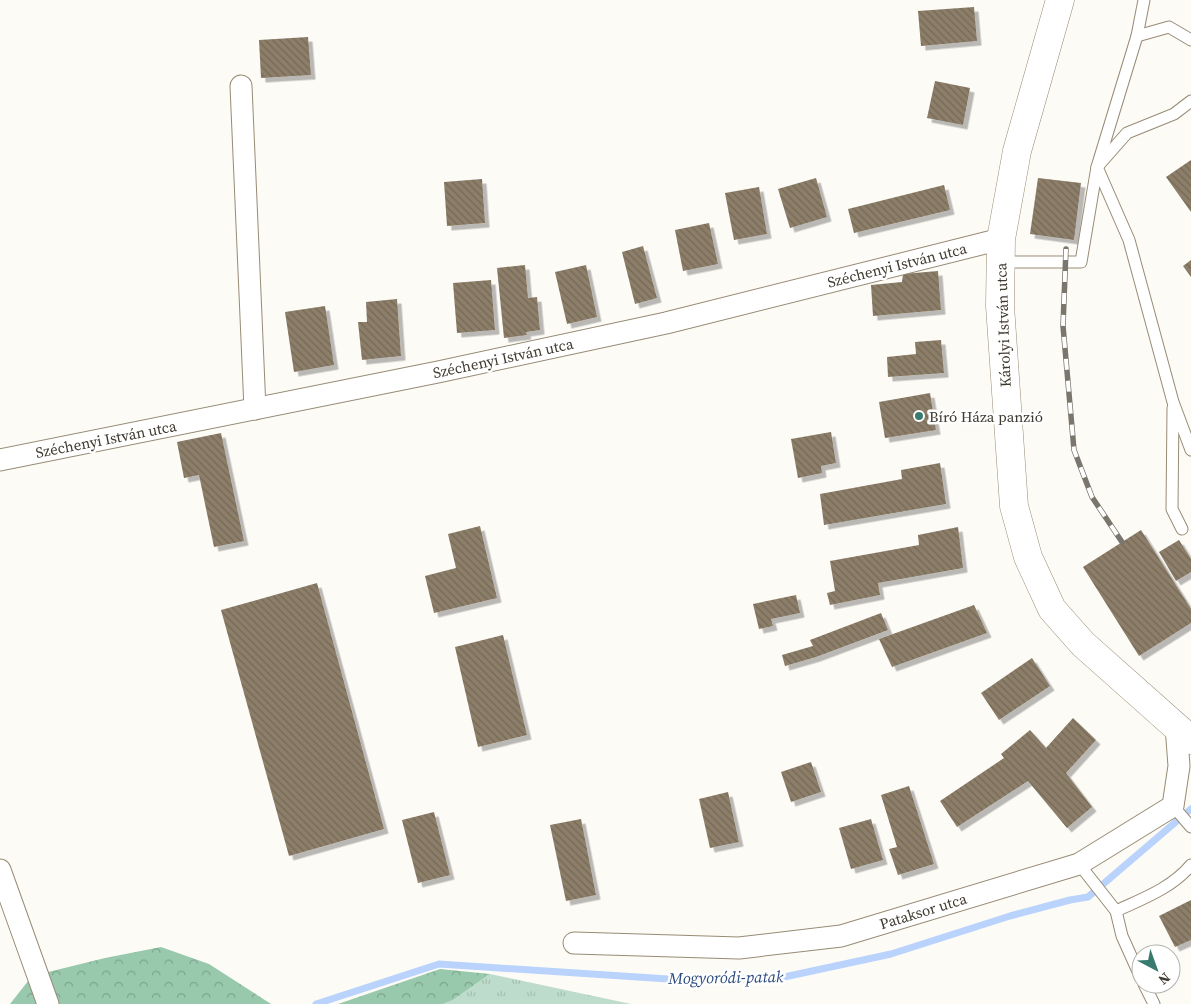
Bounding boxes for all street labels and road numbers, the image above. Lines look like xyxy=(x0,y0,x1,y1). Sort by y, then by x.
street label: Széchenyi István utca xyxy=(825,237,969,293)
street label: Károlyi István utca xyxy=(990,262,1016,388)
street label: Széchenyi István utca xyxy=(431,333,576,383)
street label: Széchenyi István utca xyxy=(34,415,179,463)
street label: Pataksor utca xyxy=(877,888,970,934)

